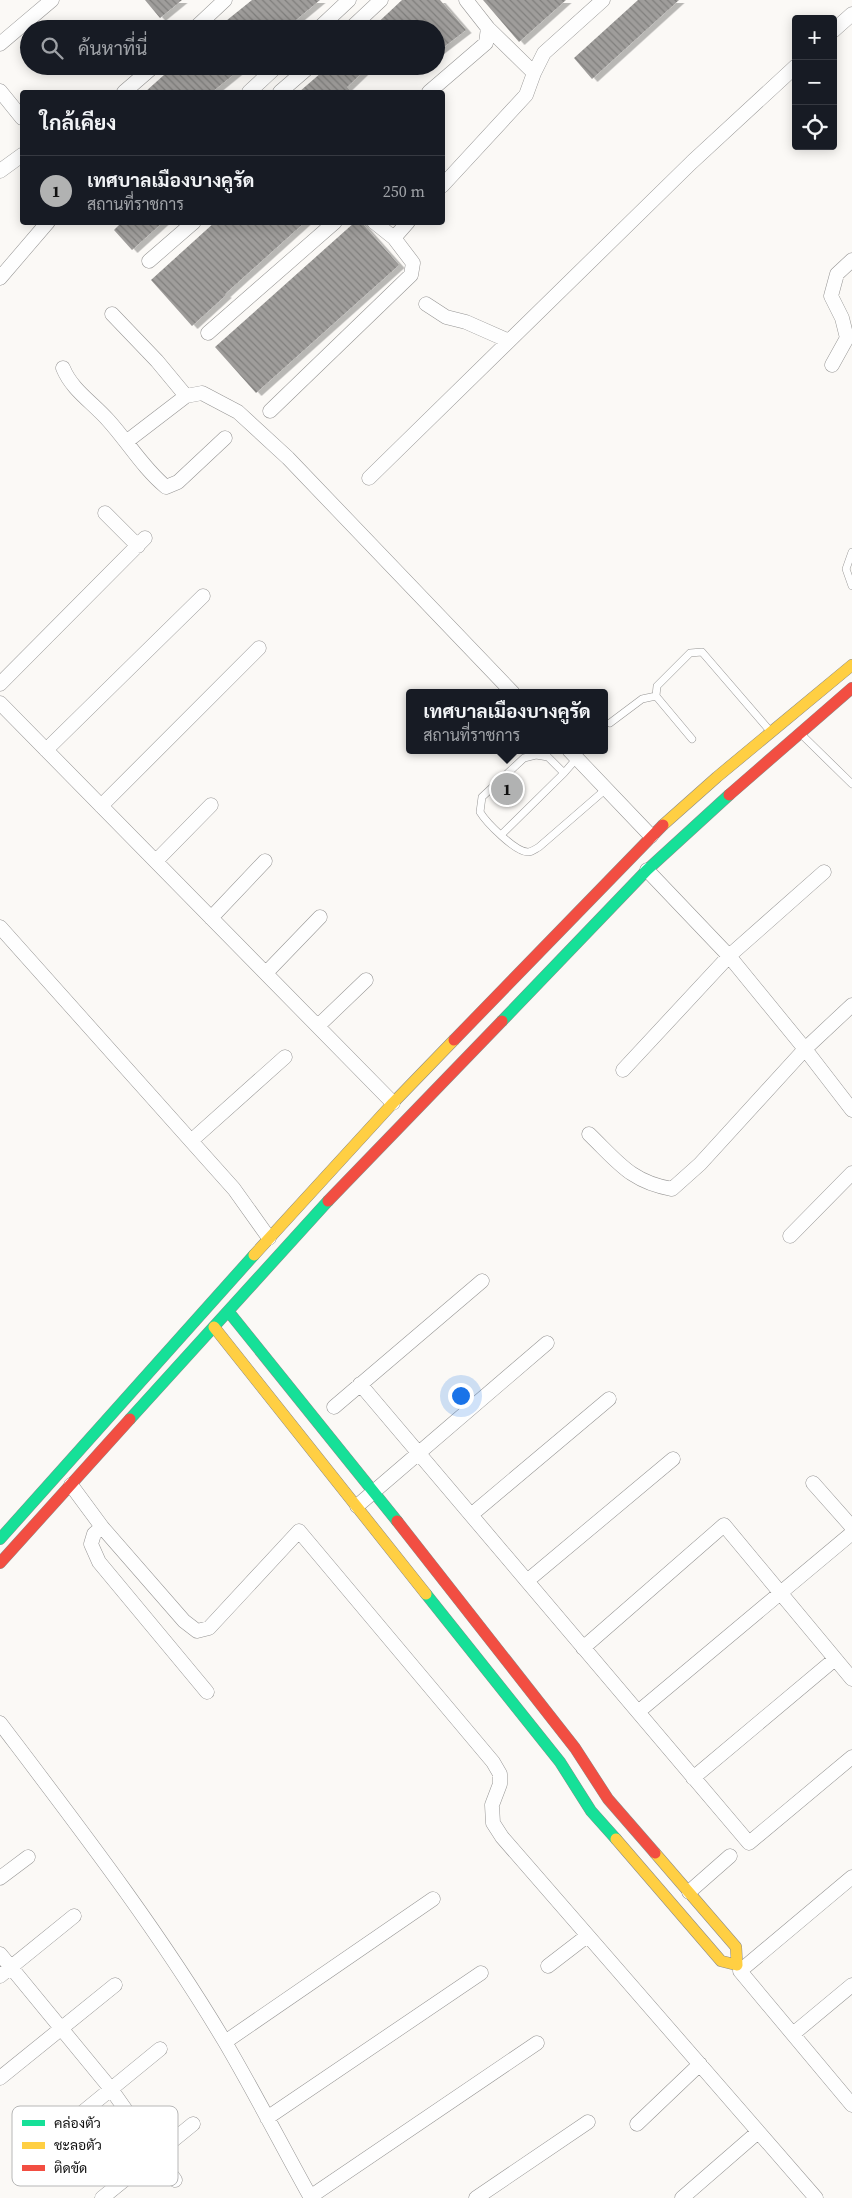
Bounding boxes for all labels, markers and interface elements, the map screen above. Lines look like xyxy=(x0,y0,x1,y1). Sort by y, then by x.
map controls xyxy=(792,15,837,150)
button: + xyxy=(792,15,837,60)
search box xyxy=(20,20,445,75)
icon: search xyxy=(38,34,66,62)
text: ค้นหาที่นี่ xyxy=(78,35,147,61)
button: − xyxy=(792,60,837,105)
button: locate xyxy=(792,105,837,150)
text: ใกล้เคียง xyxy=(40,108,116,137)
text: เทศบาลเมืองบางคูรัด xyxy=(87,167,254,193)
text: 1 xyxy=(52,180,60,202)
text: 250 m xyxy=(383,180,425,202)
text: สถานที่ราชการ xyxy=(87,193,184,215)
popup xyxy=(406,689,608,754)
text: เทศบาลเมืองบางคูรัด xyxy=(423,698,591,724)
text: สถานที่ราชการ xyxy=(423,724,520,746)
pin: 1 xyxy=(491,770,523,808)
your location xyxy=(448,1383,474,1409)
legend xyxy=(12,2106,178,2186)
text: คล่องตัว xyxy=(54,2113,101,2133)
text: ชะลอตัว xyxy=(54,2135,102,2155)
text: ติดขัด xyxy=(54,2158,87,2178)

